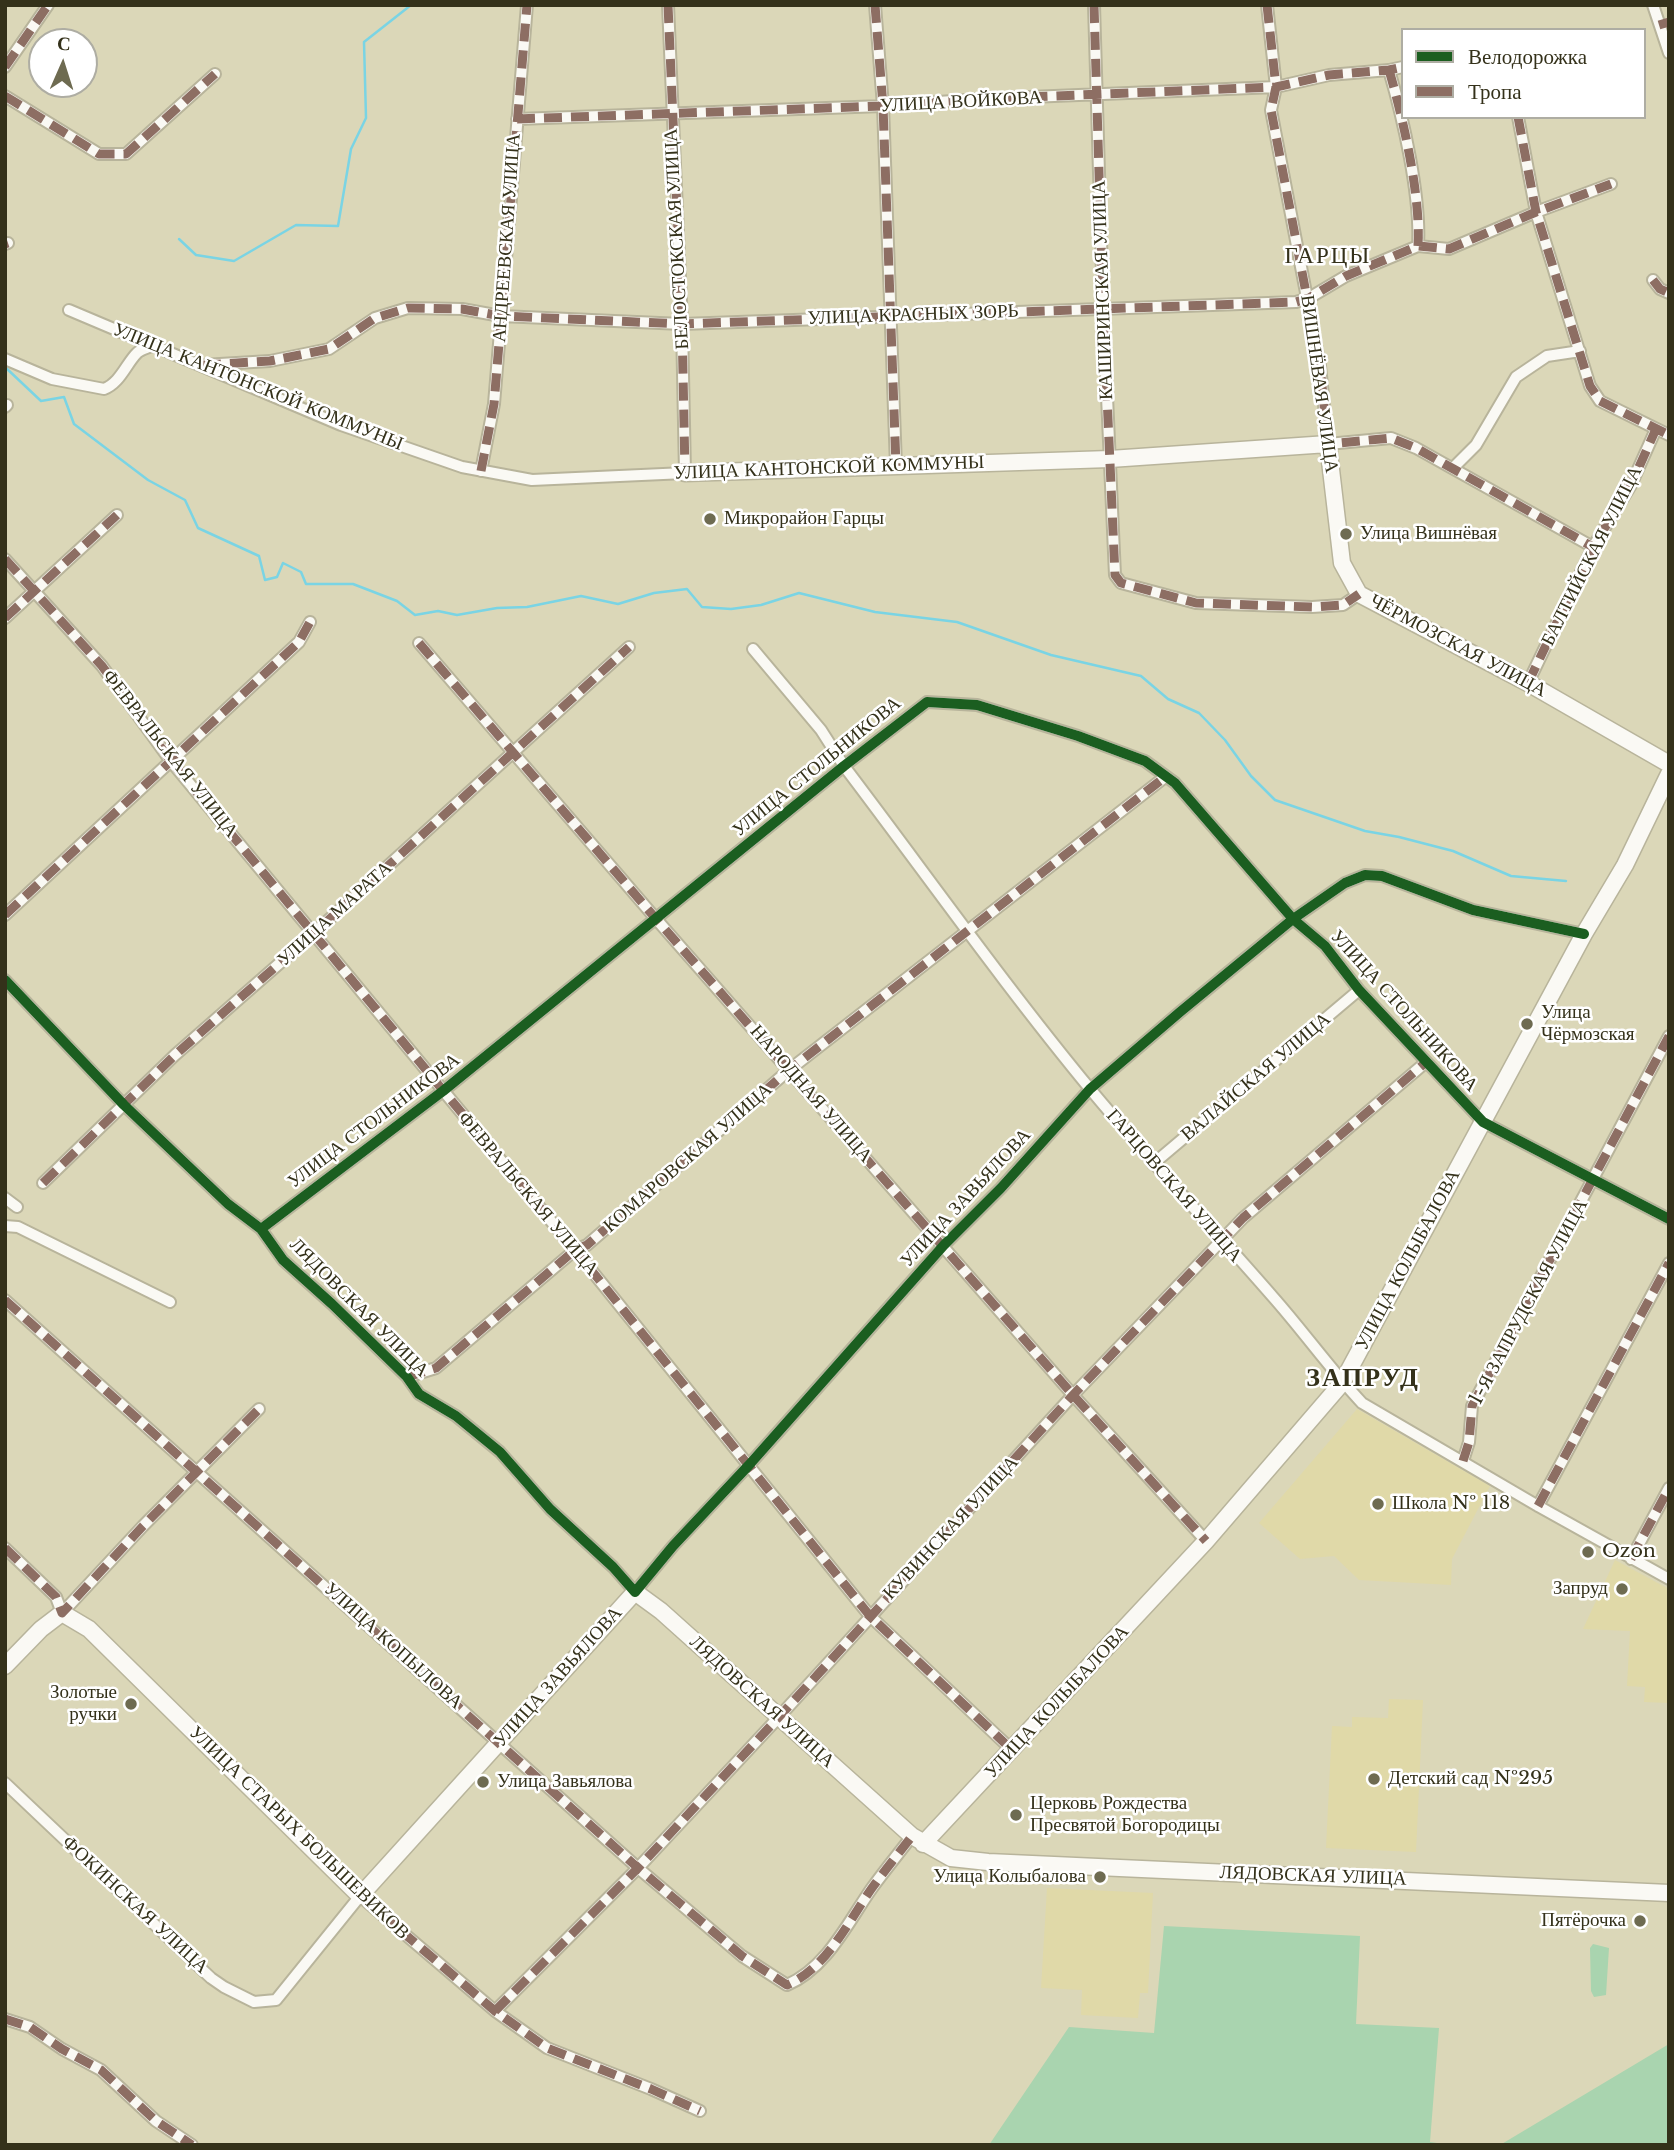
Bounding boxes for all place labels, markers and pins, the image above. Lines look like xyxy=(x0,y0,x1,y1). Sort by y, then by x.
place label: Микрорайон Гарцы xyxy=(724,508,884,530)
marker: Микрорайон Гарцы xyxy=(702,511,718,527)
place label: Улица Вишнёвая xyxy=(1360,523,1497,545)
marker: Улица Вишнёвая xyxy=(1338,526,1354,542)
place label: Улица Чёрмозская xyxy=(1541,1002,1635,1046)
marker: Улица Чёрмозская xyxy=(1519,1016,1535,1032)
place label: Школа № 118 xyxy=(1392,1493,1510,1515)
marker: Школа № 118 xyxy=(1370,1496,1386,1512)
place label: Ozon xyxy=(1602,1541,1656,1563)
marker: Ozon xyxy=(1580,1544,1596,1560)
place label: Запруд xyxy=(1553,1578,1608,1600)
marker: Запруд xyxy=(1614,1581,1630,1597)
place label: Золотые ручки xyxy=(50,1682,117,1726)
marker: Золотые ручки xyxy=(123,1696,139,1712)
place label: Детский сад №295 xyxy=(1388,1768,1553,1790)
place label: Улица Завьялова xyxy=(497,1771,632,1793)
marker: Детский сад №295 xyxy=(1366,1771,1382,1787)
marker: Улица Завьялова xyxy=(475,1774,491,1790)
place label: Церковь Рождества Пресвятой Богородицы xyxy=(1030,1793,1220,1837)
marker: Церковь Рождества Пресвятой Богородицы xyxy=(1008,1807,1024,1823)
place label: Улица Колыбалова xyxy=(933,1866,1086,1888)
marker: Улица Колыбалова xyxy=(1092,1869,1108,1885)
place label: Пятёрочка xyxy=(1541,1910,1626,1932)
marker: Пятёрочка xyxy=(1632,1913,1648,1929)

